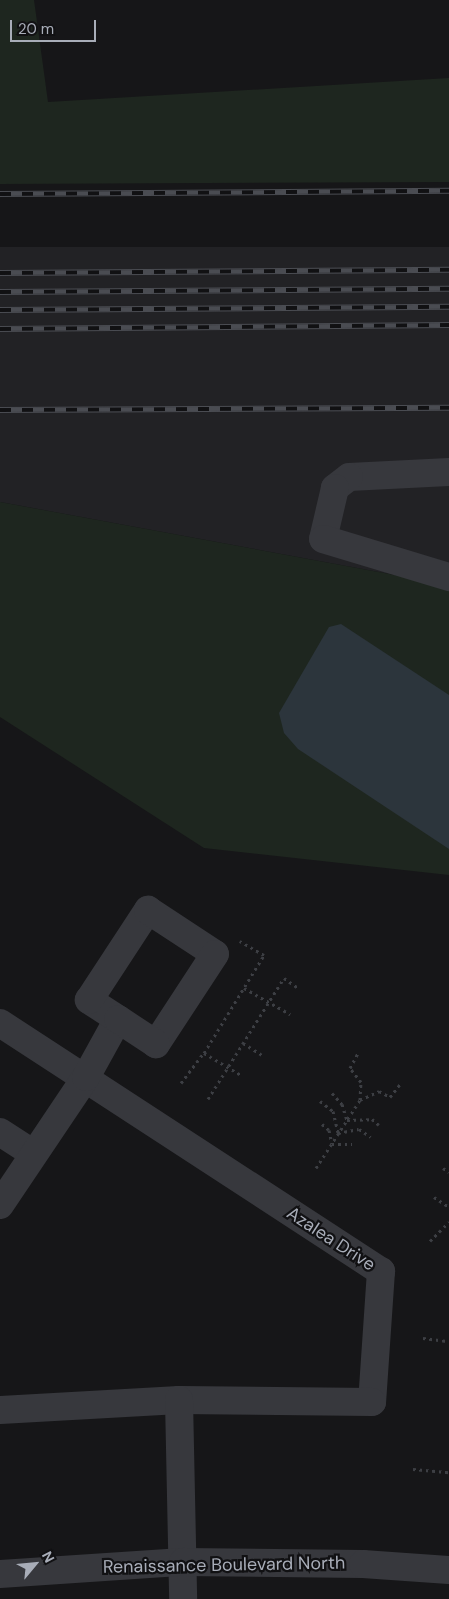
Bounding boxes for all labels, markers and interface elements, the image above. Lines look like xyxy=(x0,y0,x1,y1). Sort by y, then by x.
scale bar xyxy=(12,10,99,42)
text: 20 m xyxy=(18,19,54,39)
street label: Azalea Drive xyxy=(283,1202,379,1276)
north arrow xyxy=(10,1539,60,1589)
text: N xyxy=(38,1548,59,1566)
street label: Renaissance Boulevard North xyxy=(103,1552,345,1578)

